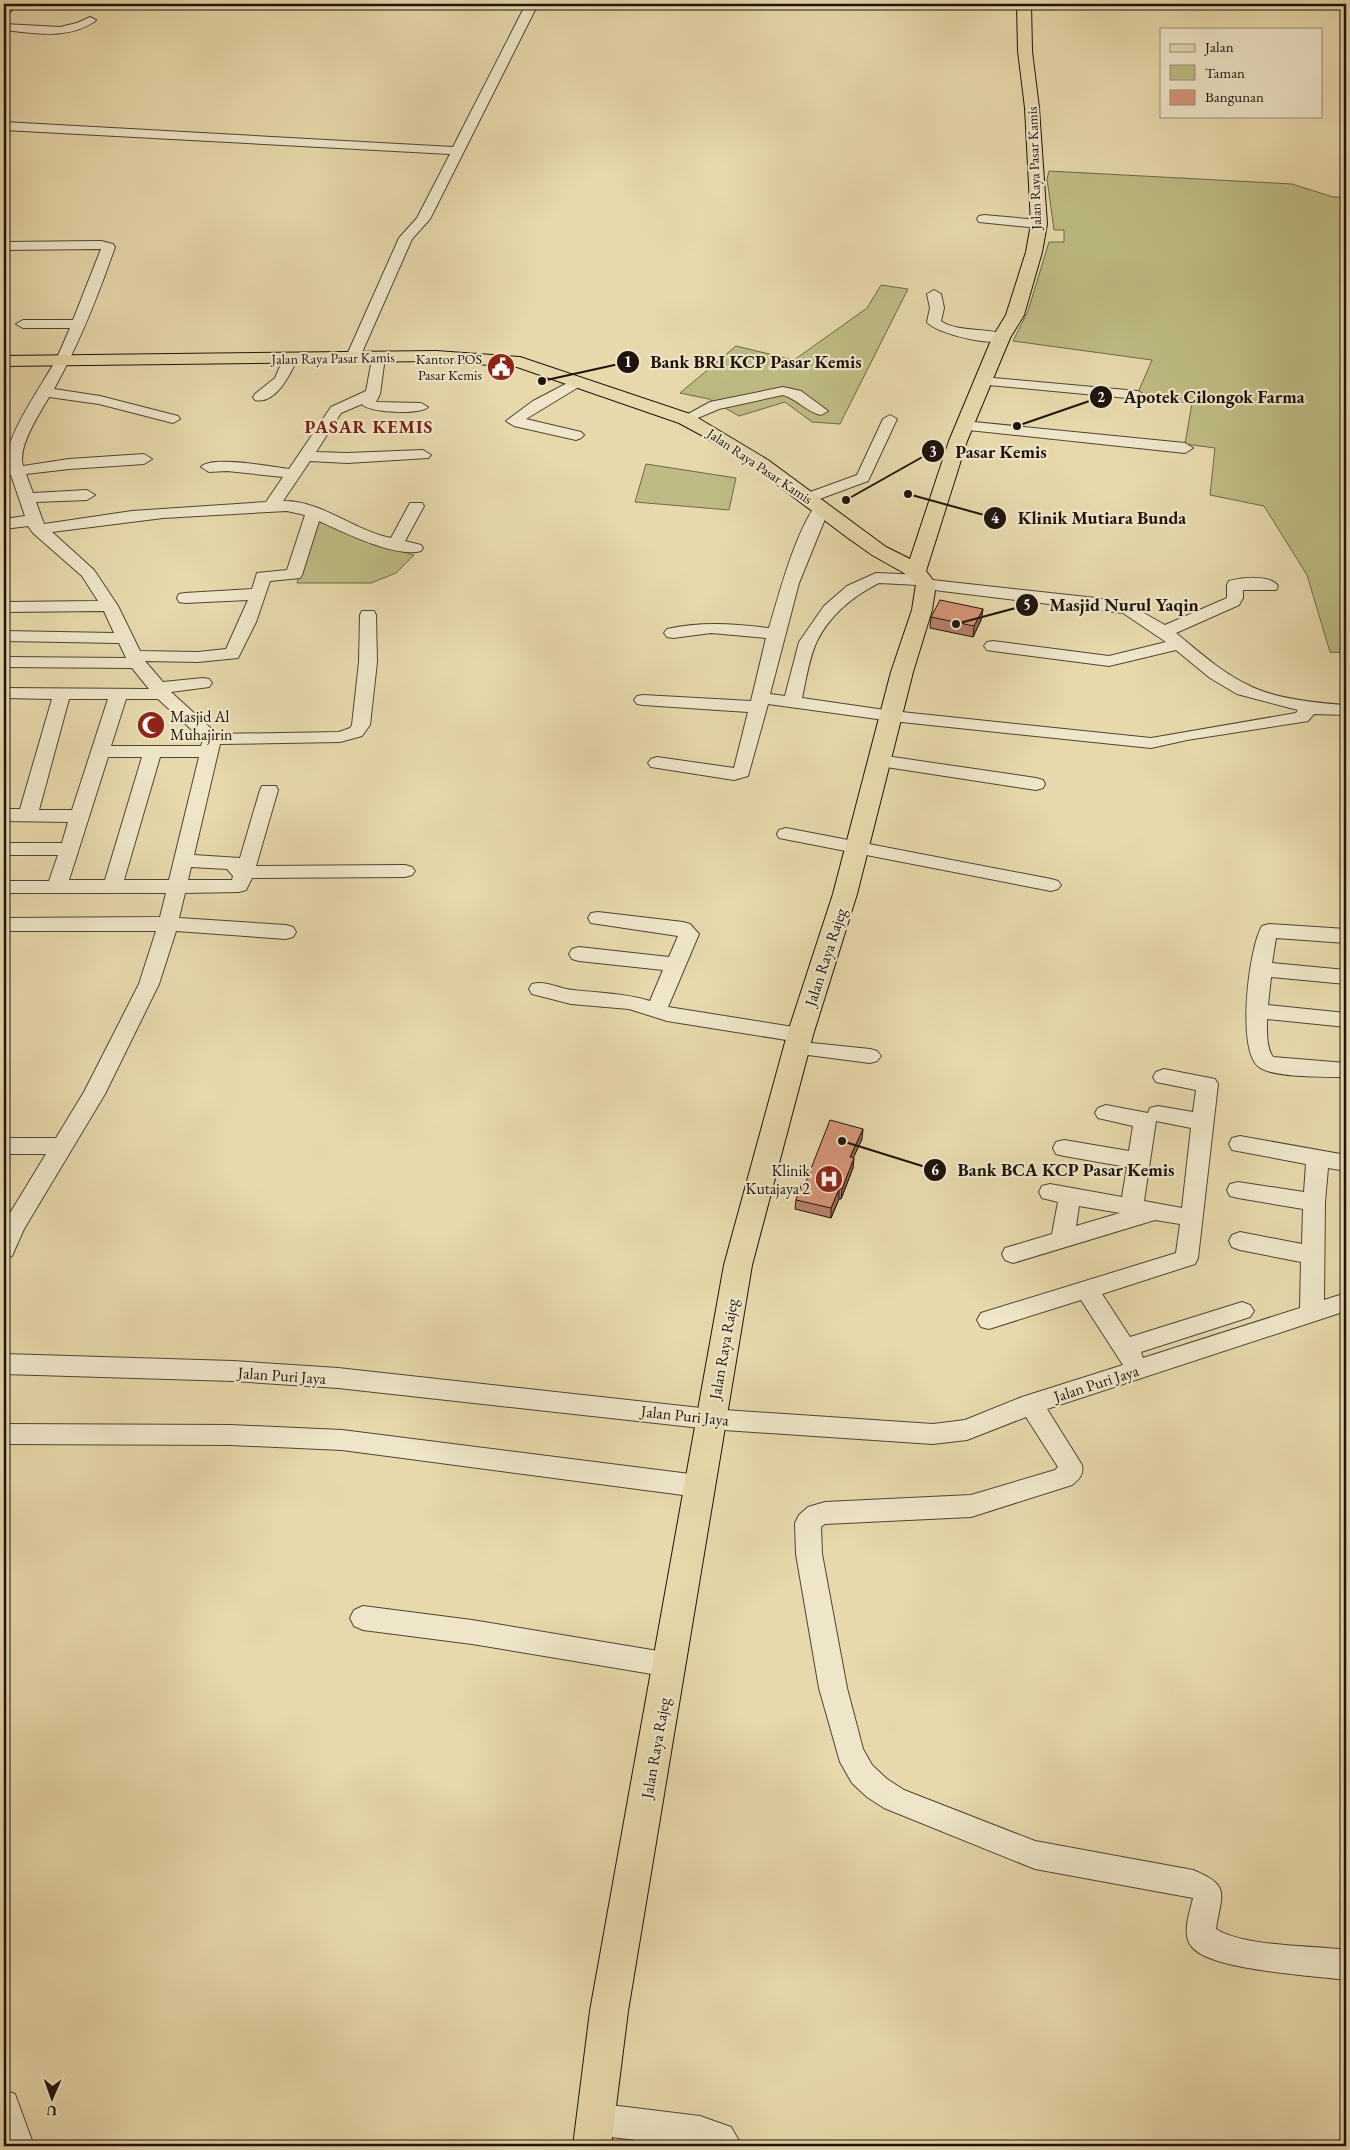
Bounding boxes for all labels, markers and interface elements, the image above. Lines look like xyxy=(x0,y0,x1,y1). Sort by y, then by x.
legend xyxy=(1160,28,1322,118)
text: Jalan xyxy=(1203,37,1234,56)
text: Taman xyxy=(1205,63,1245,82)
text: Bangunan xyxy=(1205,87,1264,106)
street label: Jalan Raya Pasar Kamis xyxy=(1023,106,1045,231)
callout: Bank BRI KCP Pasar Kemis xyxy=(615,345,872,378)
street label: Jalan Raya Pasar Kamis xyxy=(270,348,395,368)
place label: Kantor POS Pasar Kemis xyxy=(416,350,482,384)
text: Bank BRI KCP Pasar Kemis xyxy=(650,350,862,373)
public building icon: Kantor POS Pasar Kemis xyxy=(486,352,516,382)
text: 1 xyxy=(624,352,632,371)
callout: Apotek Cilongok Farma xyxy=(1089,380,1315,413)
text: Apotek Cilongok Farma xyxy=(1122,385,1305,408)
text: 2 xyxy=(1097,387,1105,406)
district label: PASAR KEMIS xyxy=(304,415,434,438)
street label: Jalan Raya Pasar Kamis xyxy=(703,423,817,508)
callout: Pasar Kemis xyxy=(920,435,1057,468)
text: Pasar Kemis xyxy=(955,440,1047,463)
text: 3 xyxy=(929,442,937,461)
callout: Klinik Mutiara Bunda xyxy=(983,502,1196,535)
text: Klinik Mutiara Bunda xyxy=(1018,506,1186,529)
text: 4 xyxy=(991,508,1000,527)
callout: Masjid Nurul Yaqin xyxy=(1014,589,1209,622)
text: Masjid Nurul Yaqin xyxy=(1049,593,1199,616)
text: 5 xyxy=(1023,595,1031,614)
place label: Masjid Al Muhajirin xyxy=(170,706,233,745)
mosque icon: Masjid Al Muhajirin xyxy=(136,710,166,740)
street label: Jalan Raya Rajeg xyxy=(799,904,852,1011)
callout: Bank BCA KCP Pasar Kemis xyxy=(922,1153,1184,1186)
text: Bank BCA KCP Pasar Kemis xyxy=(958,1158,1174,1181)
place label: Klinik Kutajaya 2 xyxy=(746,1160,810,1199)
text: 6 xyxy=(931,1160,939,1179)
hospital icon: Klinik Kutajaya 2 xyxy=(814,1164,844,1194)
street label: Jalan Raya Rajeg xyxy=(704,1296,743,1403)
street label: Jalan Puri Jaya xyxy=(1049,1360,1142,1408)
street label: Jalan Puri Jaya xyxy=(235,1362,327,1389)
street label: Jalan Puri Jaya xyxy=(638,1400,731,1431)
street label: Jalan Raya Rajeg xyxy=(636,1695,675,1802)
north arrow xyxy=(28,2072,78,2122)
text: U xyxy=(45,2102,57,2120)

